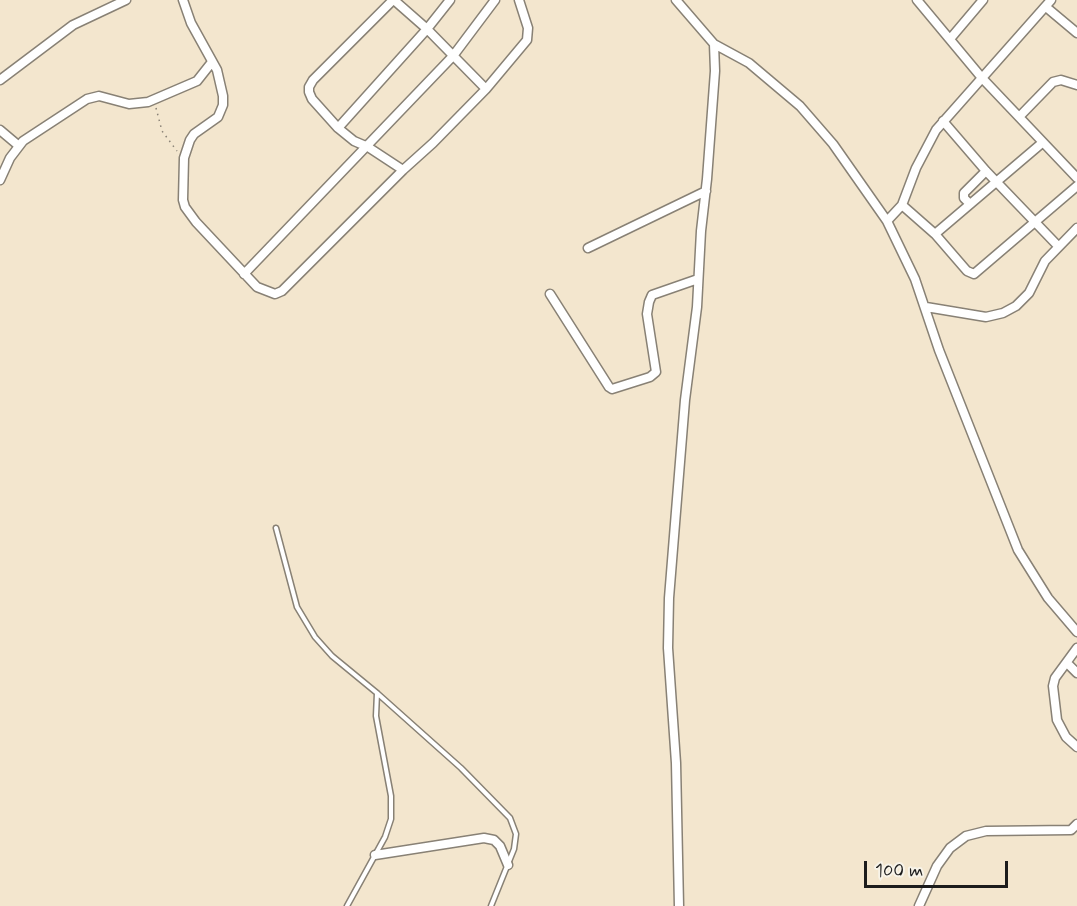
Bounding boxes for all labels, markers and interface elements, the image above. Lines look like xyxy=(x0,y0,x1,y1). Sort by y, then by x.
scale bar xyxy=(867,849,1011,887)
text: 100 m xyxy=(875,859,923,883)

